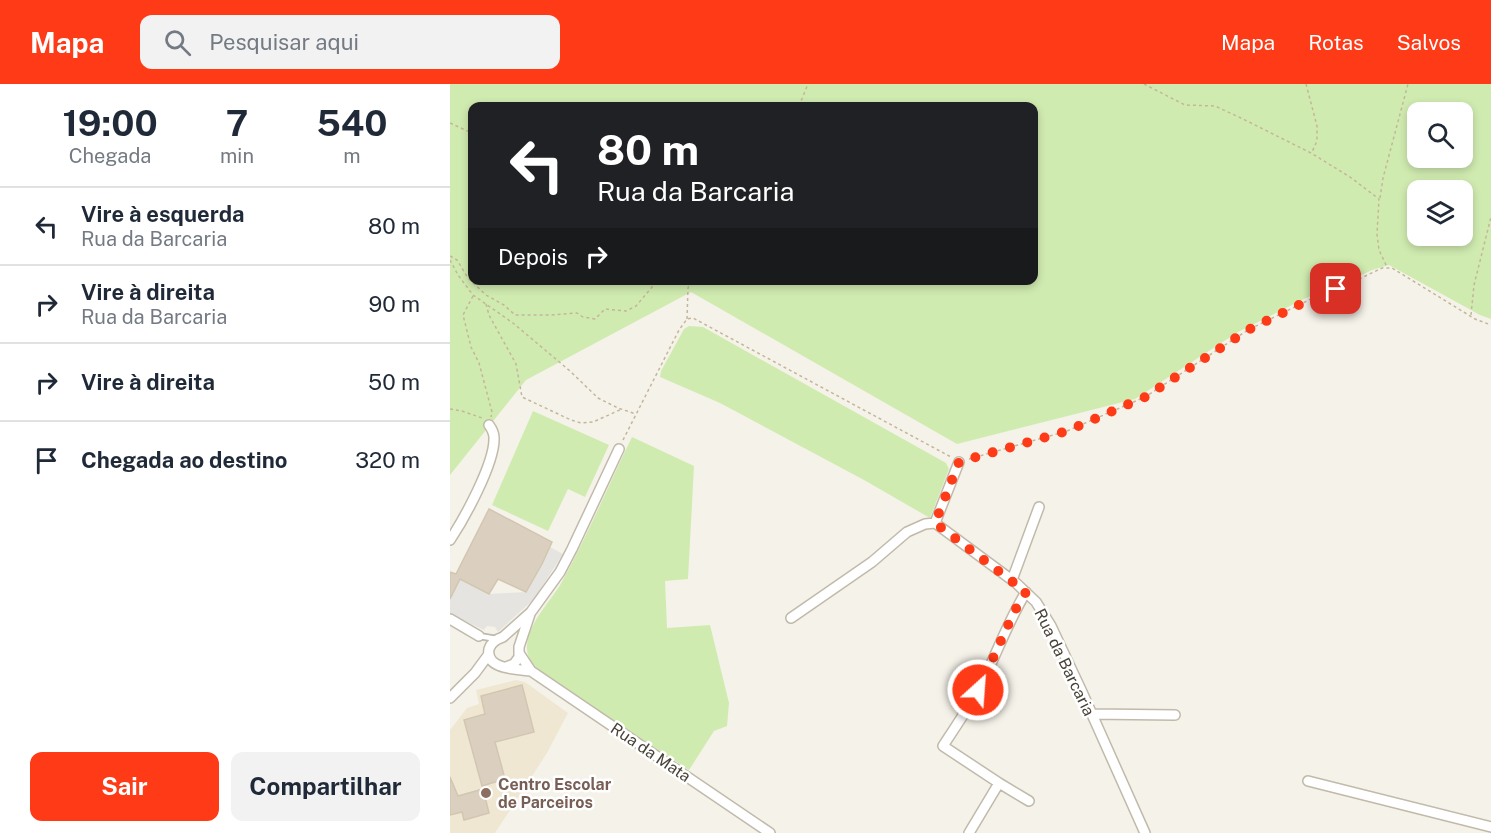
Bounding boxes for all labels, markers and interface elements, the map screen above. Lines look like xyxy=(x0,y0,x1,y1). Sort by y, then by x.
search box xyxy=(140,15,560,69)
text: Mapa xyxy=(30,26,104,59)
icon: search xyxy=(161,26,194,59)
text: Pesquisar aqui xyxy=(209,29,359,55)
text: Mapa xyxy=(1221,30,1275,55)
text: Rotas xyxy=(1308,30,1364,55)
text: Salvos xyxy=(1397,30,1461,55)
text: 19:00 xyxy=(62,102,158,144)
text: 7 xyxy=(226,102,248,144)
text: 540 xyxy=(316,102,388,144)
map controls xyxy=(1407,102,1473,246)
button: search xyxy=(1407,102,1473,168)
text: 80 m xyxy=(597,125,699,174)
icon: left xyxy=(498,126,576,204)
text: Chegada xyxy=(69,144,151,168)
text: min xyxy=(220,144,254,168)
text: m xyxy=(343,144,361,168)
text: Rua da Barcaria xyxy=(597,175,794,207)
button: layers xyxy=(1407,180,1473,246)
text: Vire à esquerda xyxy=(81,201,245,227)
icon: left xyxy=(30,210,63,243)
text: 80 m xyxy=(368,213,420,239)
text: Rua da Barcaria xyxy=(81,227,227,251)
icon: right xyxy=(580,240,613,273)
text: Depois xyxy=(498,244,568,270)
pin xyxy=(1310,263,1361,314)
icon: arrive xyxy=(1319,272,1352,305)
text: Vire à direita xyxy=(81,279,215,305)
icon: right xyxy=(30,288,63,321)
text: 90 m xyxy=(369,291,420,317)
text: Rua da Barcaria xyxy=(81,305,227,329)
icon: right xyxy=(30,366,63,399)
text: Vire à direita xyxy=(81,369,215,395)
text: 50 m xyxy=(368,369,420,395)
icon: arrive xyxy=(30,444,63,477)
text: Chegada ao destino xyxy=(81,447,287,473)
text: 320 m xyxy=(355,447,420,473)
street label: Rua da Barcaria xyxy=(1030,605,1099,719)
position arrow xyxy=(946,658,1010,722)
street label: Rua da Mata xyxy=(607,719,694,786)
button: Sair xyxy=(30,752,219,821)
button: Compartilhar xyxy=(231,752,420,821)
place label: Centro Escolar de Parceiros xyxy=(498,775,612,812)
marker: Centro Escolar de Parceiros xyxy=(479,786,493,800)

